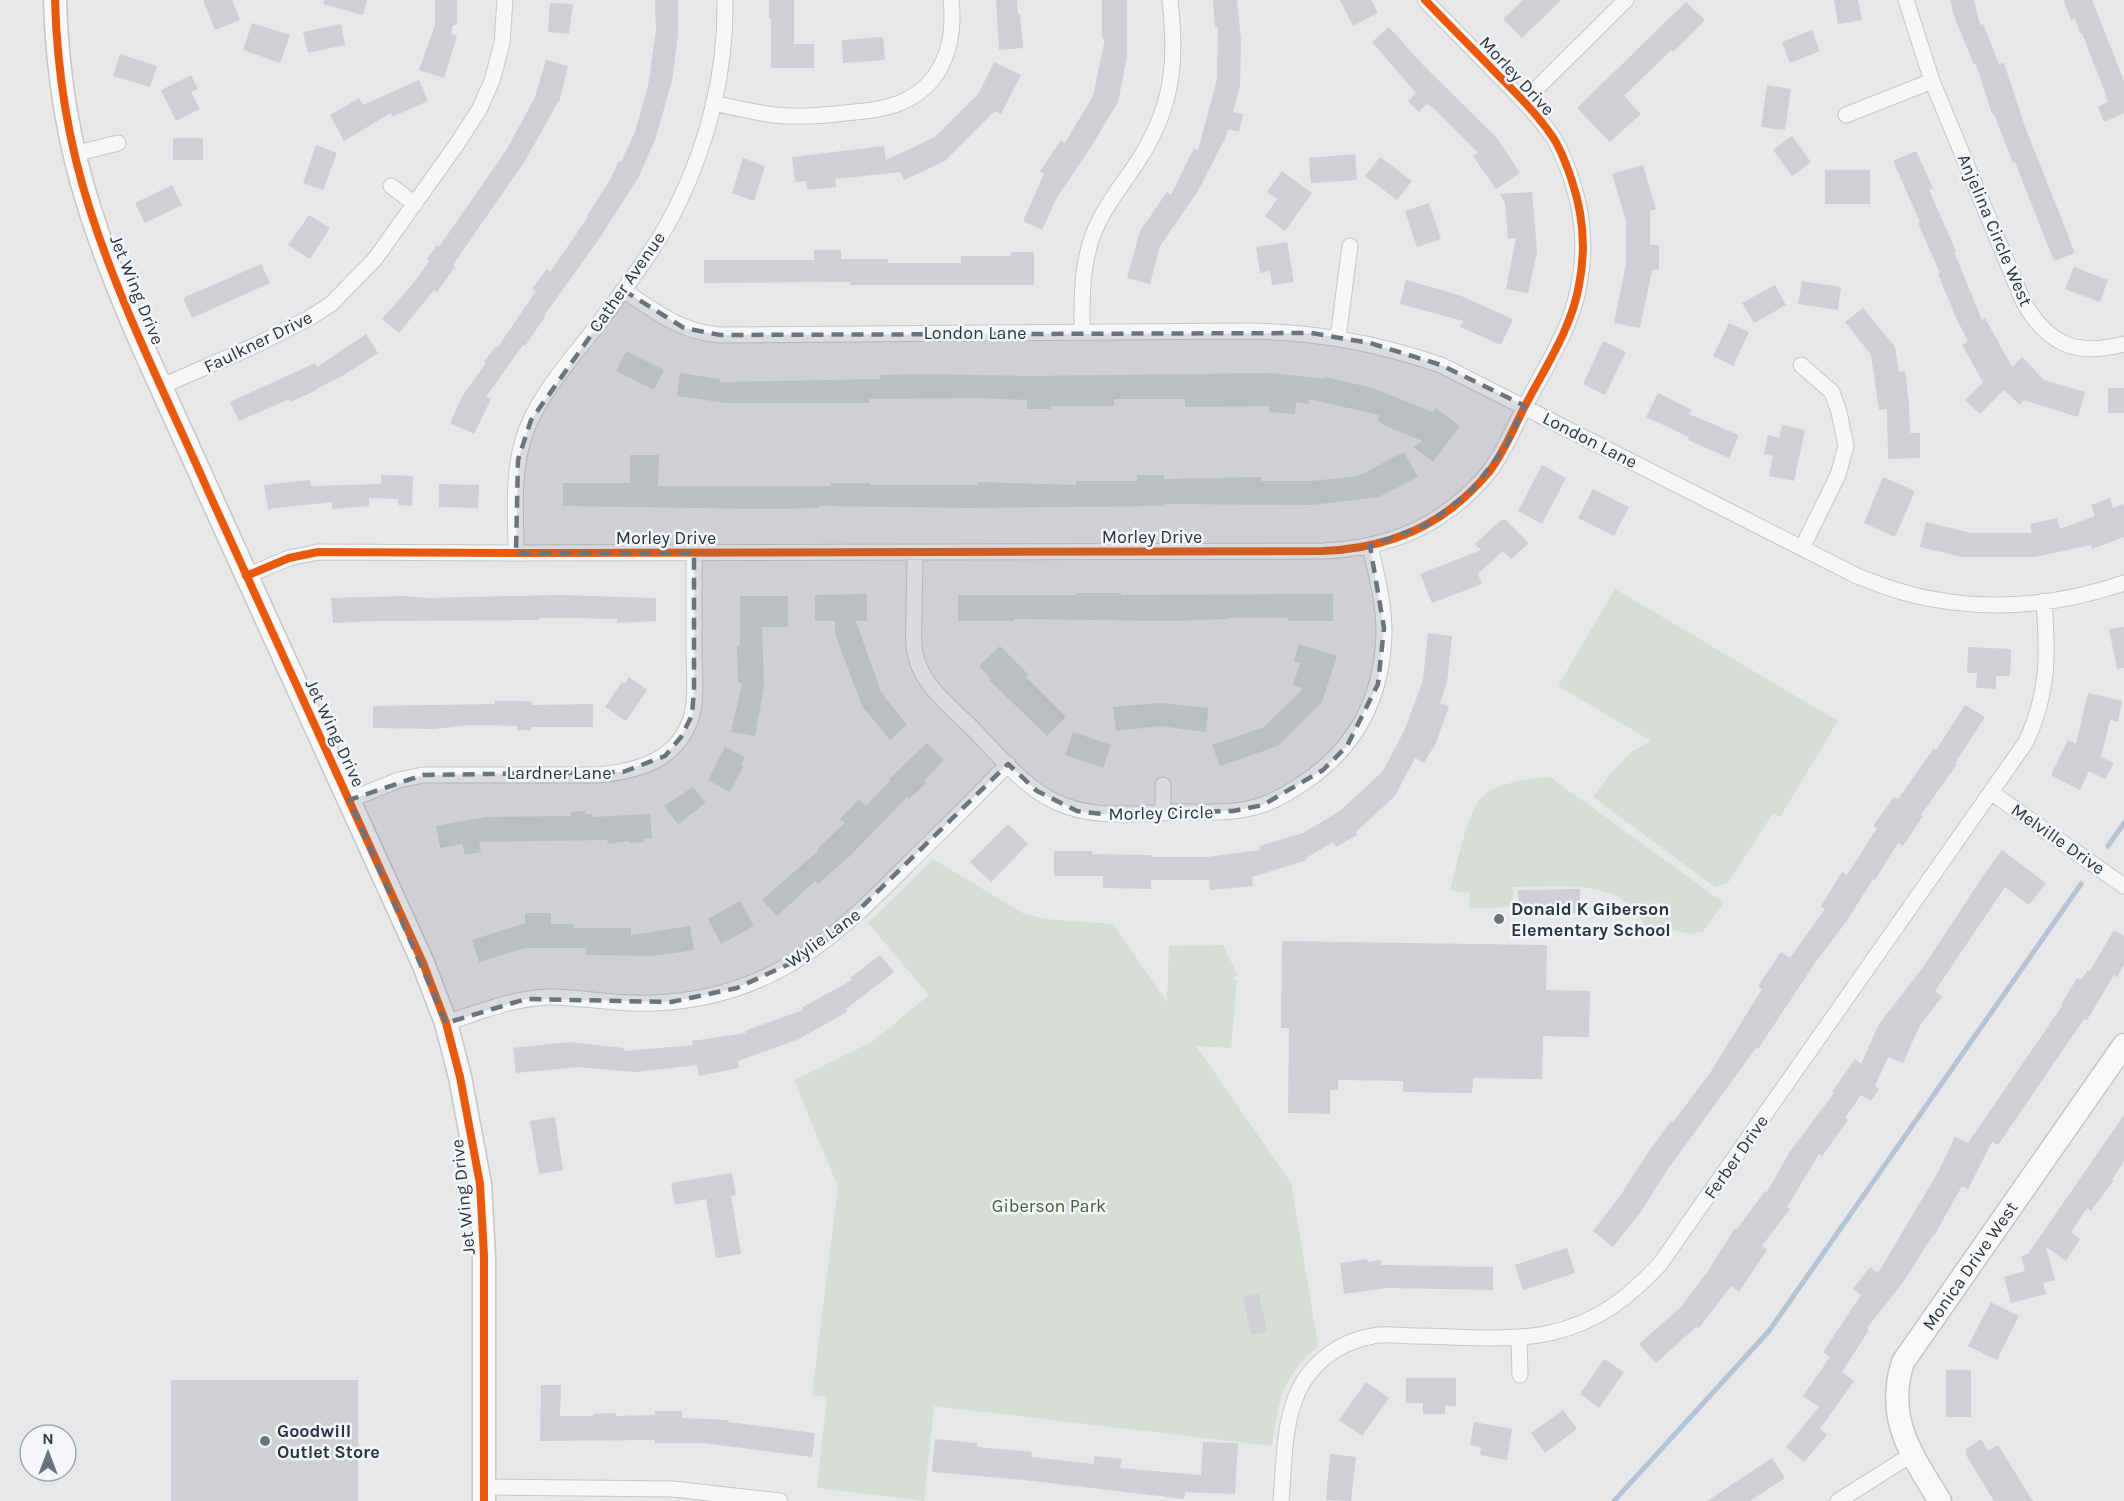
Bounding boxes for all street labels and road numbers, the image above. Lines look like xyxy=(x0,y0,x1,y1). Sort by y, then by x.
street label: Morley Drive xyxy=(1475,32,1559,120)
street label: Anjelina Circle West xyxy=(1953,151,2037,310)
street label: Cather Avenue xyxy=(584,227,670,337)
street label: Jet Wing Drive xyxy=(105,232,169,348)
street label: Faulkner Drive xyxy=(200,306,316,378)
street label: London Lane xyxy=(923,322,1027,344)
street label: London Lane xyxy=(1539,407,1641,473)
street label: Morley Drive xyxy=(1102,526,1202,548)
street label: Morley Drive xyxy=(616,527,716,549)
street label: Jet Wing Drive xyxy=(300,676,370,790)
street label: Lardner Lane xyxy=(507,762,611,784)
street label: Melville Drive xyxy=(2007,799,2109,879)
street label: Morley Circle xyxy=(1108,801,1214,825)
street label: Wylie Lane xyxy=(781,904,865,972)
street label: Ferber Drive xyxy=(1699,1111,1773,1203)
street label: Jet Wing Drive xyxy=(446,1138,480,1256)
street label: Monica Drive West xyxy=(1917,1197,2023,1335)

